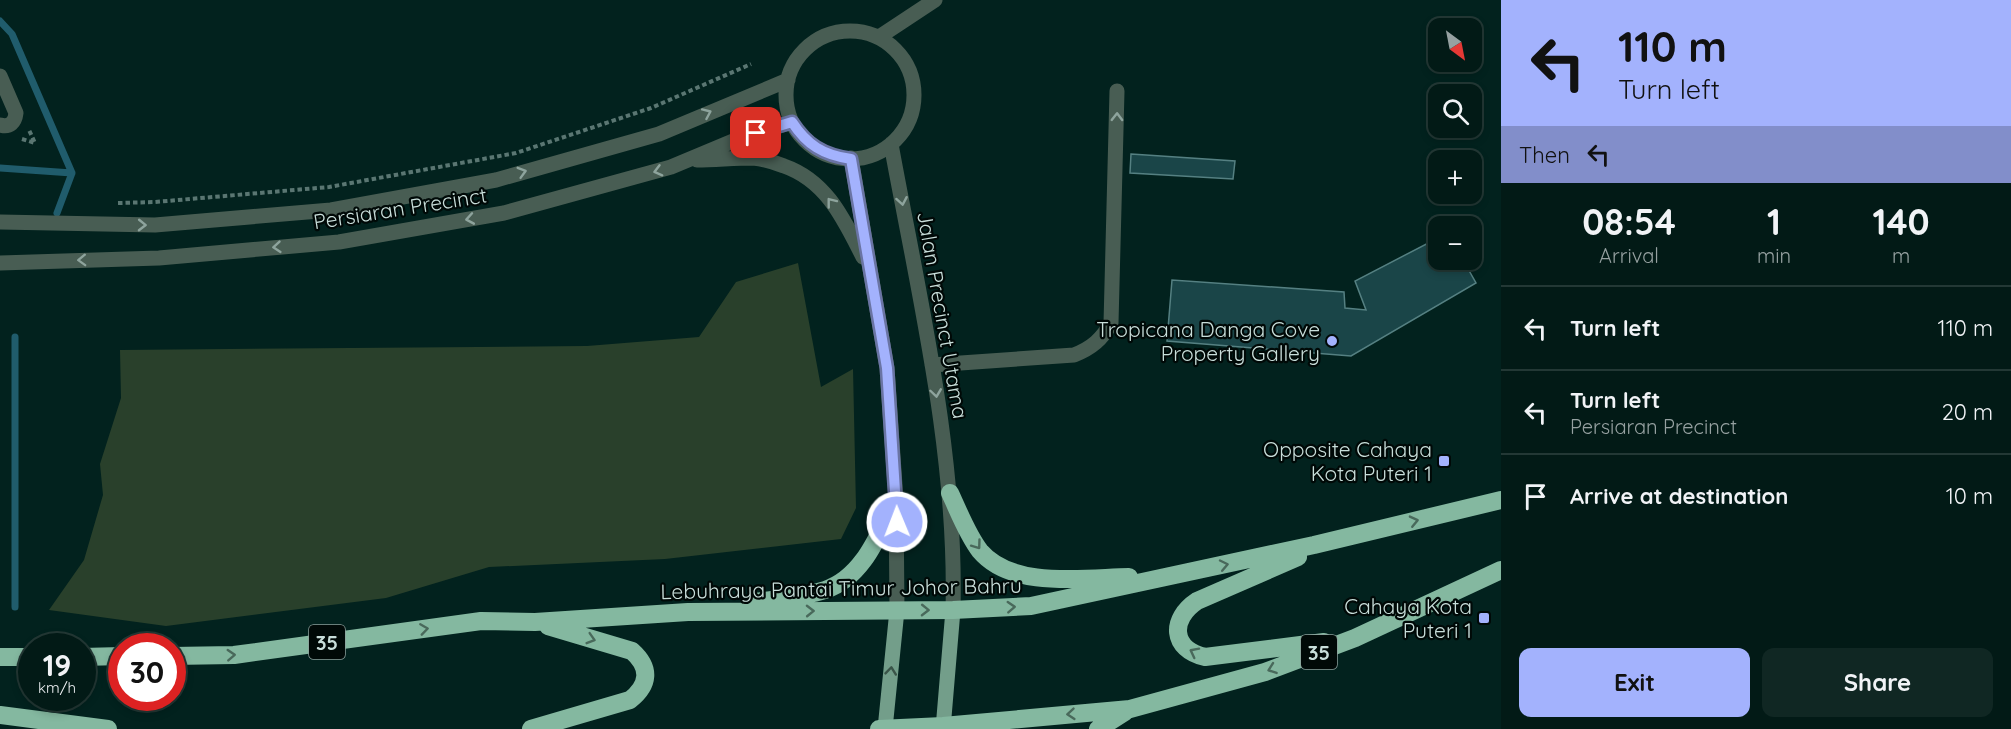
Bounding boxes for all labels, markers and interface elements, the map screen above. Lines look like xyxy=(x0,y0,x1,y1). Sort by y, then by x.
north arrow xyxy=(1428,18,1482,72)
map controls xyxy=(1428,18,1482,270)
text: 110 m xyxy=(1618,20,1727,73)
icon: left xyxy=(1519,24,1597,102)
text: Turn left xyxy=(1618,72,1720,106)
button: search xyxy=(1428,84,1482,138)
pin xyxy=(730,107,781,158)
one-way arrow xyxy=(701,108,712,120)
one-way arrow xyxy=(1111,113,1123,122)
icon: arrive xyxy=(739,116,772,149)
icon: left xyxy=(1582,138,1615,171)
text: Then xyxy=(1519,141,1570,169)
button: + xyxy=(1428,150,1482,204)
one-way arrow xyxy=(653,163,663,176)
one-way arrow xyxy=(517,167,527,180)
street label: Persiaran Precinct xyxy=(311,181,489,235)
one-way arrow xyxy=(895,196,908,206)
one-way arrow xyxy=(828,197,839,208)
text: 08:54 xyxy=(1582,199,1676,244)
text: 1 xyxy=(1767,199,1781,244)
text: 140 xyxy=(1872,199,1930,244)
street label: Jalan Precinct Utama xyxy=(912,209,974,421)
one-way arrow xyxy=(465,212,475,225)
button: − xyxy=(1428,216,1482,270)
one-way arrow xyxy=(138,219,147,231)
one-way arrow xyxy=(272,240,281,253)
text: Arrival xyxy=(1599,243,1659,268)
text: min xyxy=(1757,243,1791,268)
text: m xyxy=(1892,243,1910,268)
one-way arrow xyxy=(78,254,87,266)
icon: left xyxy=(1519,312,1552,345)
text: Turn left xyxy=(1570,314,1660,342)
text: 110 m xyxy=(1938,314,1993,342)
place label: Tropicana Danga Cove Property Gallery xyxy=(1096,316,1320,366)
marker: Tropicana Danga Cove Property Gallery xyxy=(1325,334,1339,348)
text: Turn left xyxy=(1570,386,1660,414)
one-way arrow xyxy=(929,388,941,398)
icon: left xyxy=(1519,396,1552,429)
text: 20 m xyxy=(1942,398,1993,426)
text: Persiaran Precinct xyxy=(1570,414,1737,439)
place label: Opposite Cahaya Kota Puteri 1 xyxy=(1263,436,1432,486)
marker: Opposite Cahaya Kota Puteri 1 xyxy=(1437,454,1451,468)
icon: arrive xyxy=(1519,480,1552,513)
text: Arrive at destination xyxy=(1570,482,1788,510)
text: 10 m xyxy=(1946,482,1993,510)
position arrow xyxy=(865,490,929,554)
one-way arrow xyxy=(1409,515,1419,528)
one-way arrow xyxy=(970,539,981,550)
one-way arrow xyxy=(1219,559,1229,572)
street label: Lebuhraya Pantai Timur Johor Bahru xyxy=(660,572,1022,604)
place label: Cahaya Kota Puteri 1 xyxy=(1344,593,1472,643)
one-way arrow xyxy=(1007,601,1016,614)
one-way arrow xyxy=(921,604,930,616)
one-way arrow xyxy=(805,605,814,617)
marker: Cahaya Kota Puteri 1 xyxy=(1477,611,1491,625)
one-way arrow xyxy=(420,623,429,635)
road number: 35 xyxy=(309,625,345,659)
one-way arrow xyxy=(585,632,596,644)
speed limit sign: 30 xyxy=(108,633,186,711)
road number: 35 xyxy=(1301,635,1337,669)
text: 19 xyxy=(43,646,71,684)
one-way arrow xyxy=(226,648,235,661)
one-way arrow xyxy=(1189,648,1200,660)
button: Exit xyxy=(1519,648,1750,717)
button: Share xyxy=(1762,648,1993,717)
one-way arrow xyxy=(1267,662,1278,675)
one-way arrow xyxy=(884,666,897,675)
text: km/h xyxy=(38,678,76,697)
one-way arrow xyxy=(1067,707,1076,720)

